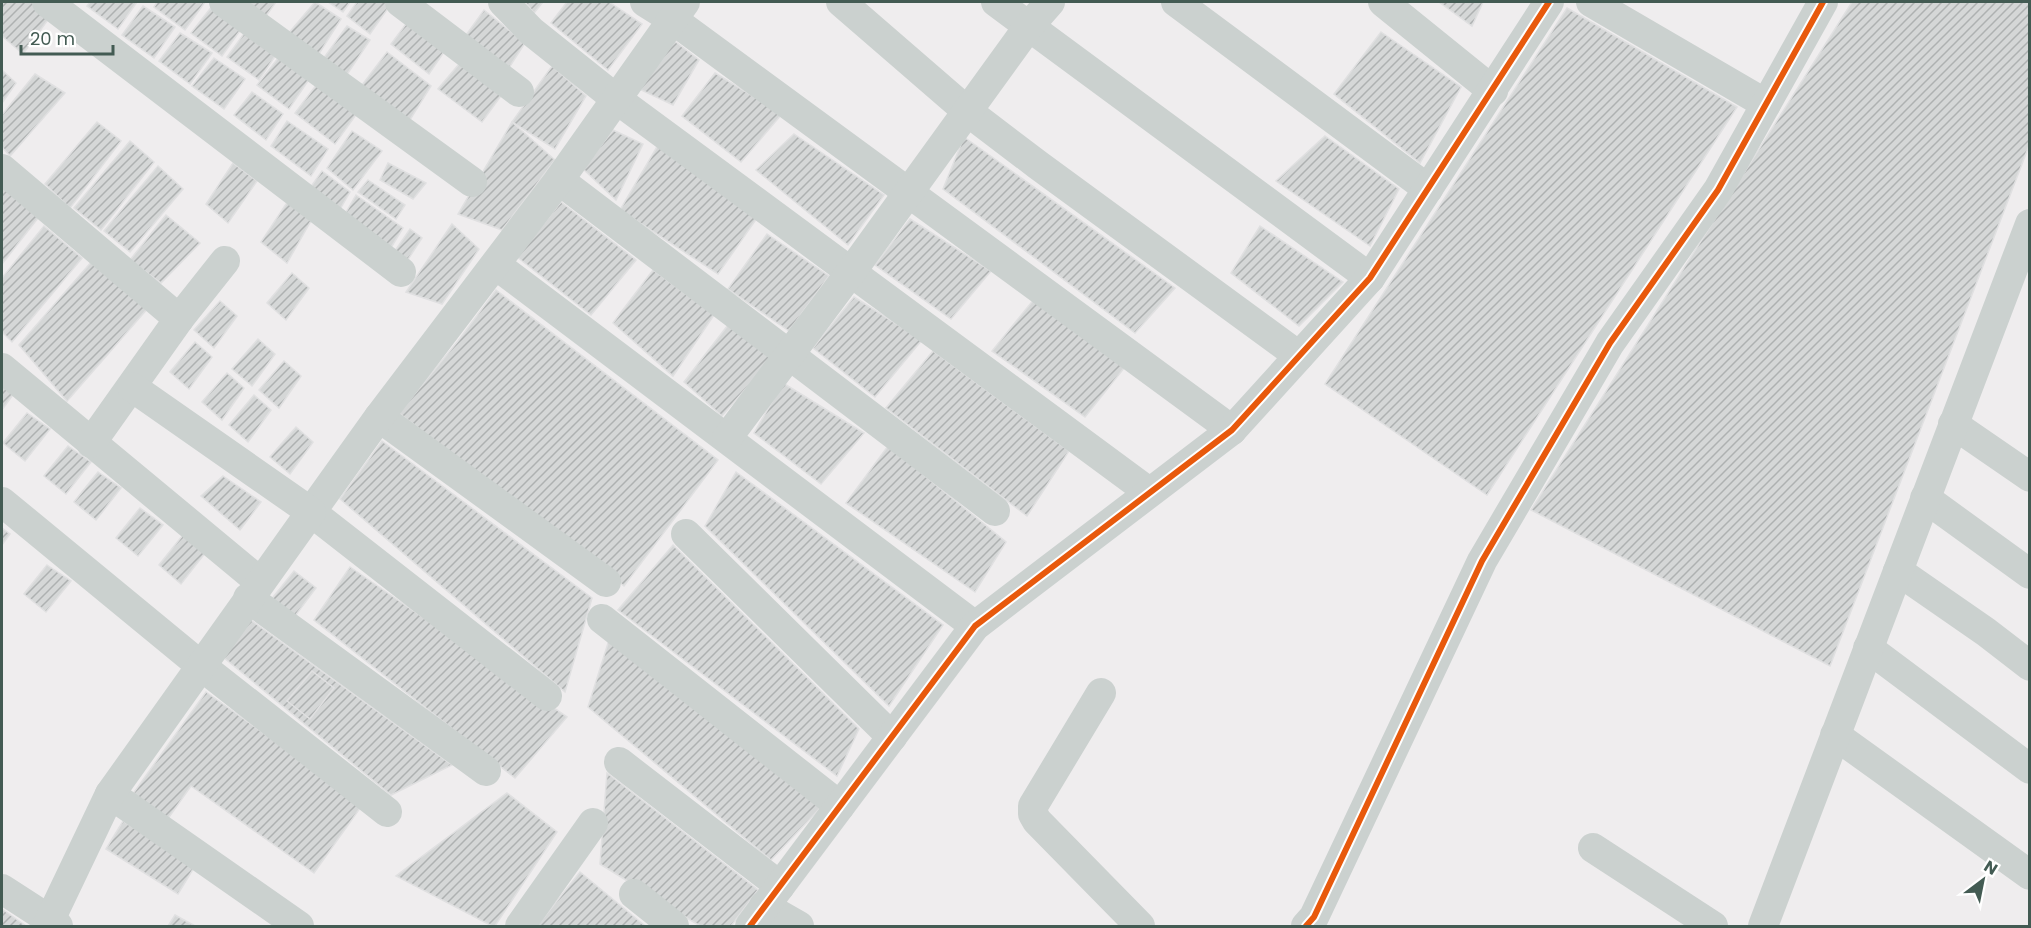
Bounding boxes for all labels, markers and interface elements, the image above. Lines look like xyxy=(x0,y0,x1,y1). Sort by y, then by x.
scale bar xyxy=(21,18,112,56)
text: 20 m xyxy=(30,26,75,51)
north arrow xyxy=(1953,850,2013,910)
text: N xyxy=(1979,855,2002,881)

